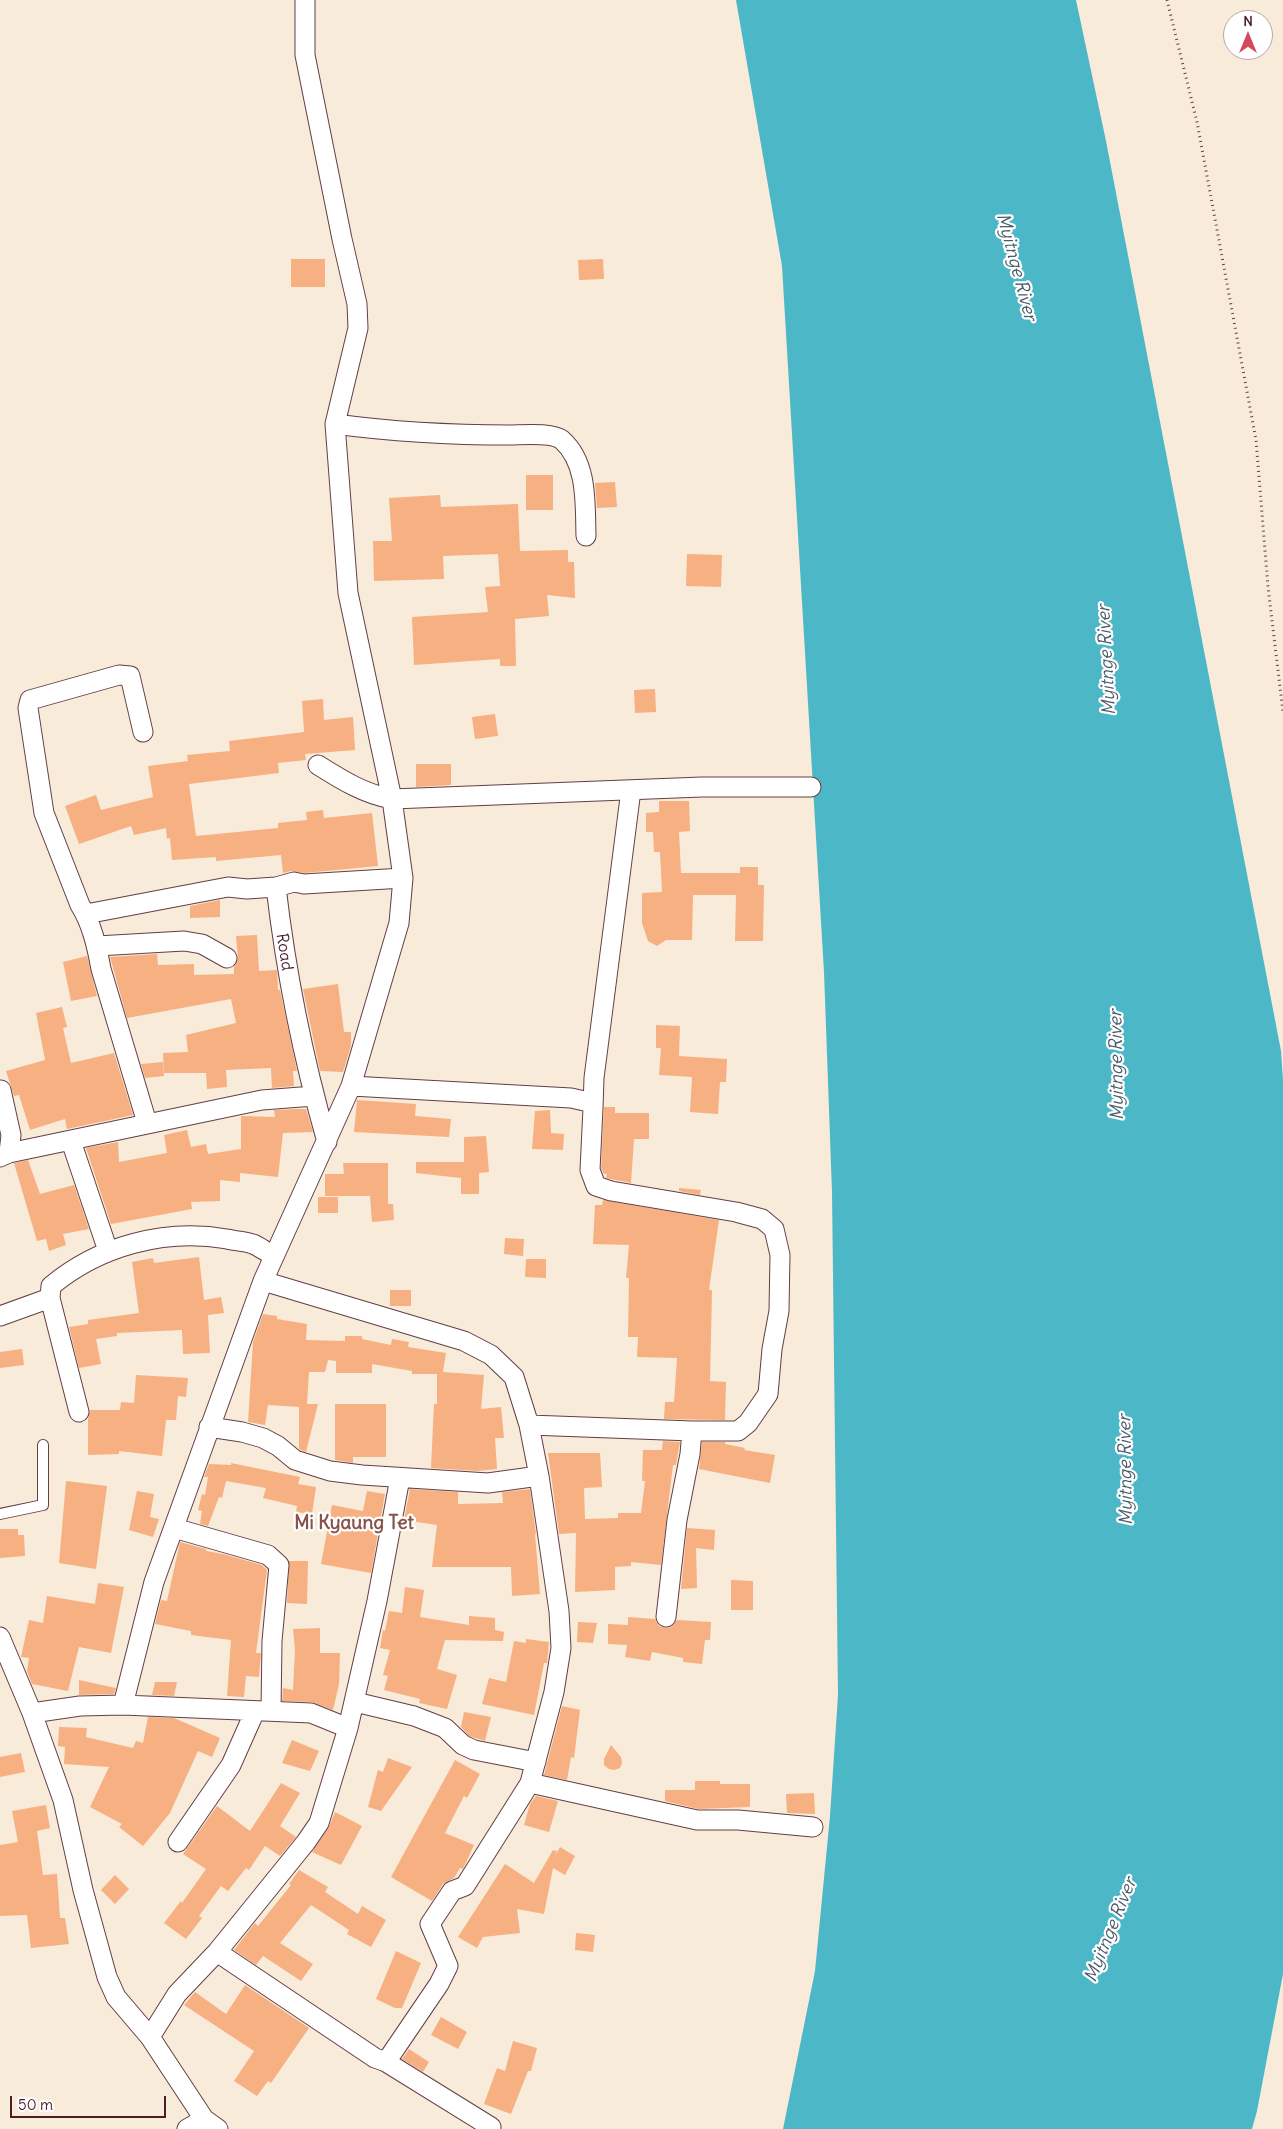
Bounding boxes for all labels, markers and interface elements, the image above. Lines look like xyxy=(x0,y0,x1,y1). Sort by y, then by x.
north arrow xyxy=(1223,10,1273,60)
text: N xyxy=(1243,12,1253,30)
water label: Myitnge River xyxy=(991,211,1041,323)
water label: Myitnge River xyxy=(1093,604,1121,716)
street label: Road xyxy=(272,932,296,972)
water label: Myitnge River xyxy=(1105,1010,1129,1120)
water label: Myitnge River xyxy=(1114,1415,1138,1525)
district label: Mi Kyaung Tet xyxy=(294,1513,414,1535)
water label: Myitnge River xyxy=(1080,1875,1142,1985)
scale bar xyxy=(12,2086,169,2118)
text: 50 m xyxy=(18,2095,53,2114)

